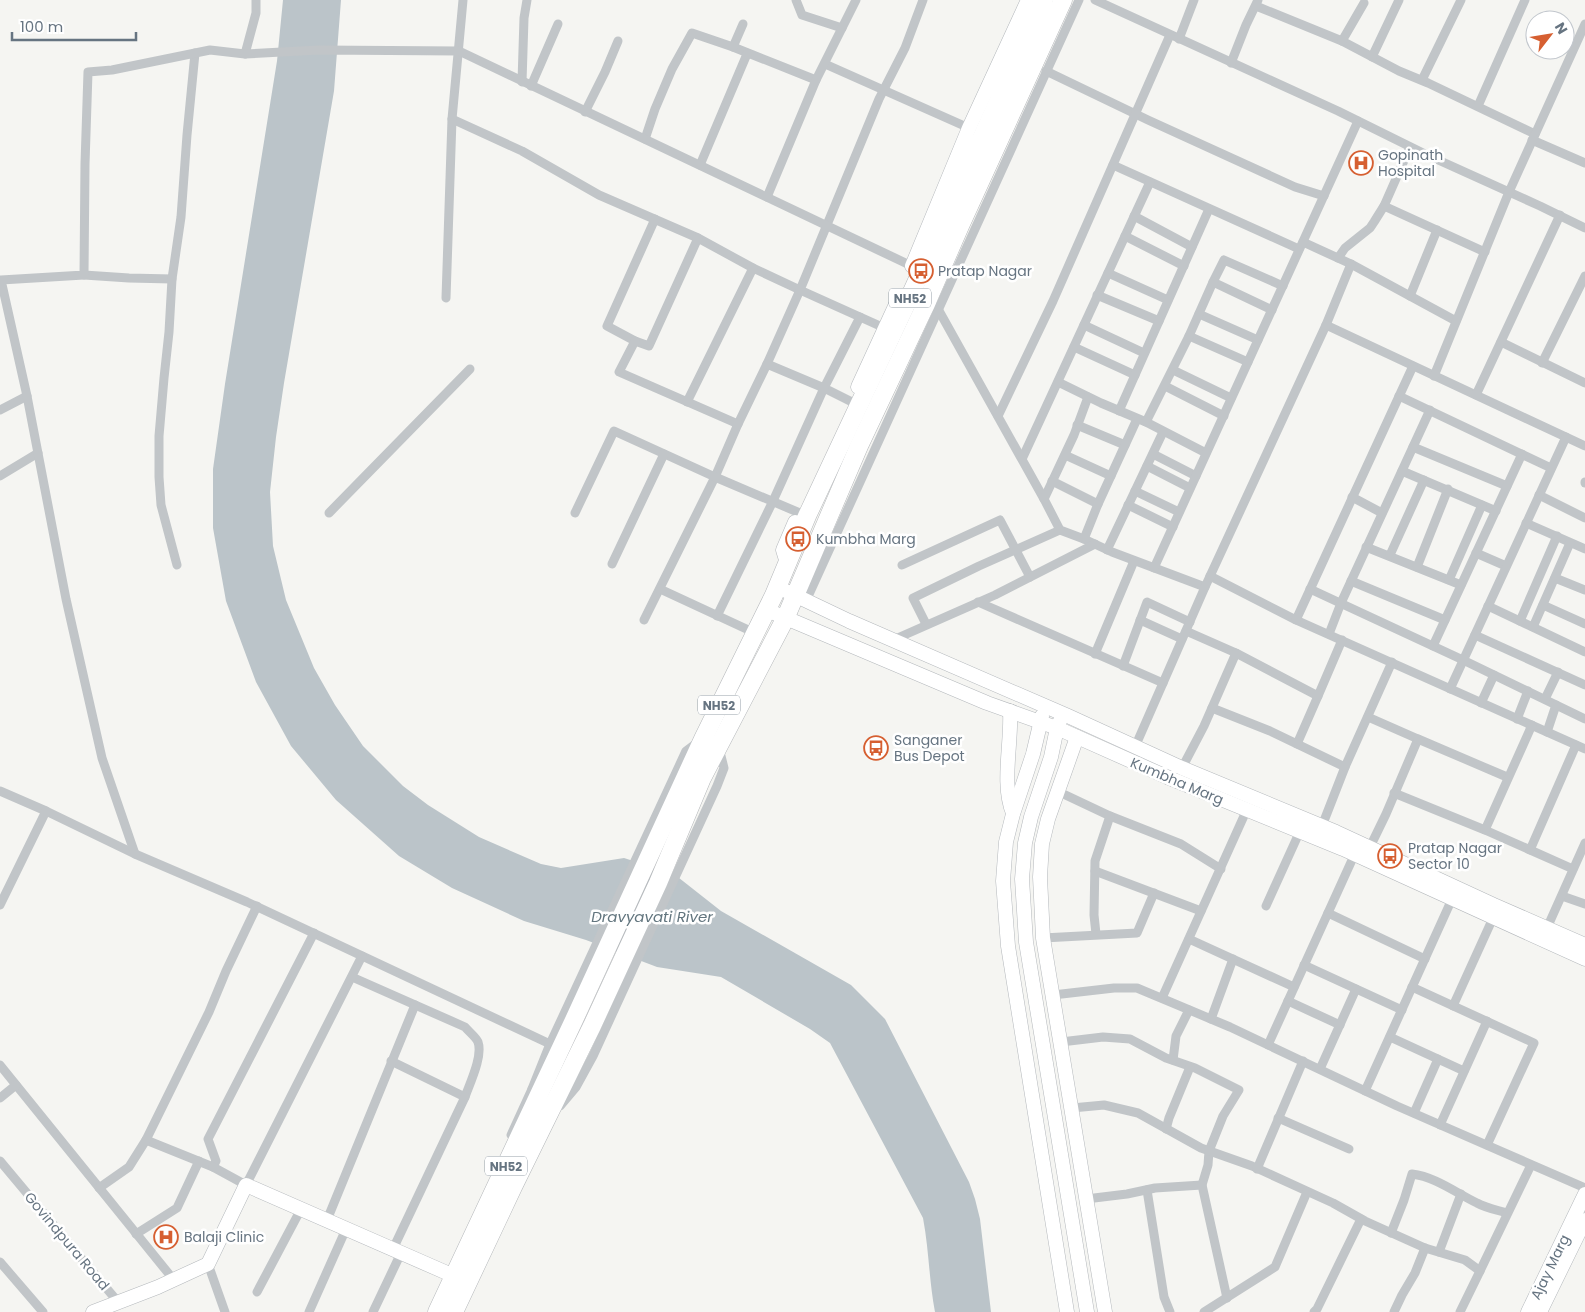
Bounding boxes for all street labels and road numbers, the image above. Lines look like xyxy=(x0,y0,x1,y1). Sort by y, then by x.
road number: NH52 xyxy=(889,288,931,308)
road number: NH52 xyxy=(698,696,740,714)
street label: Kumbha Marg xyxy=(1127,752,1227,810)
road number: NH52 xyxy=(485,1156,527,1176)
street label: Govindpura Road xyxy=(20,1188,114,1294)
street label: Ajay Marg xyxy=(1526,1231,1574,1303)

